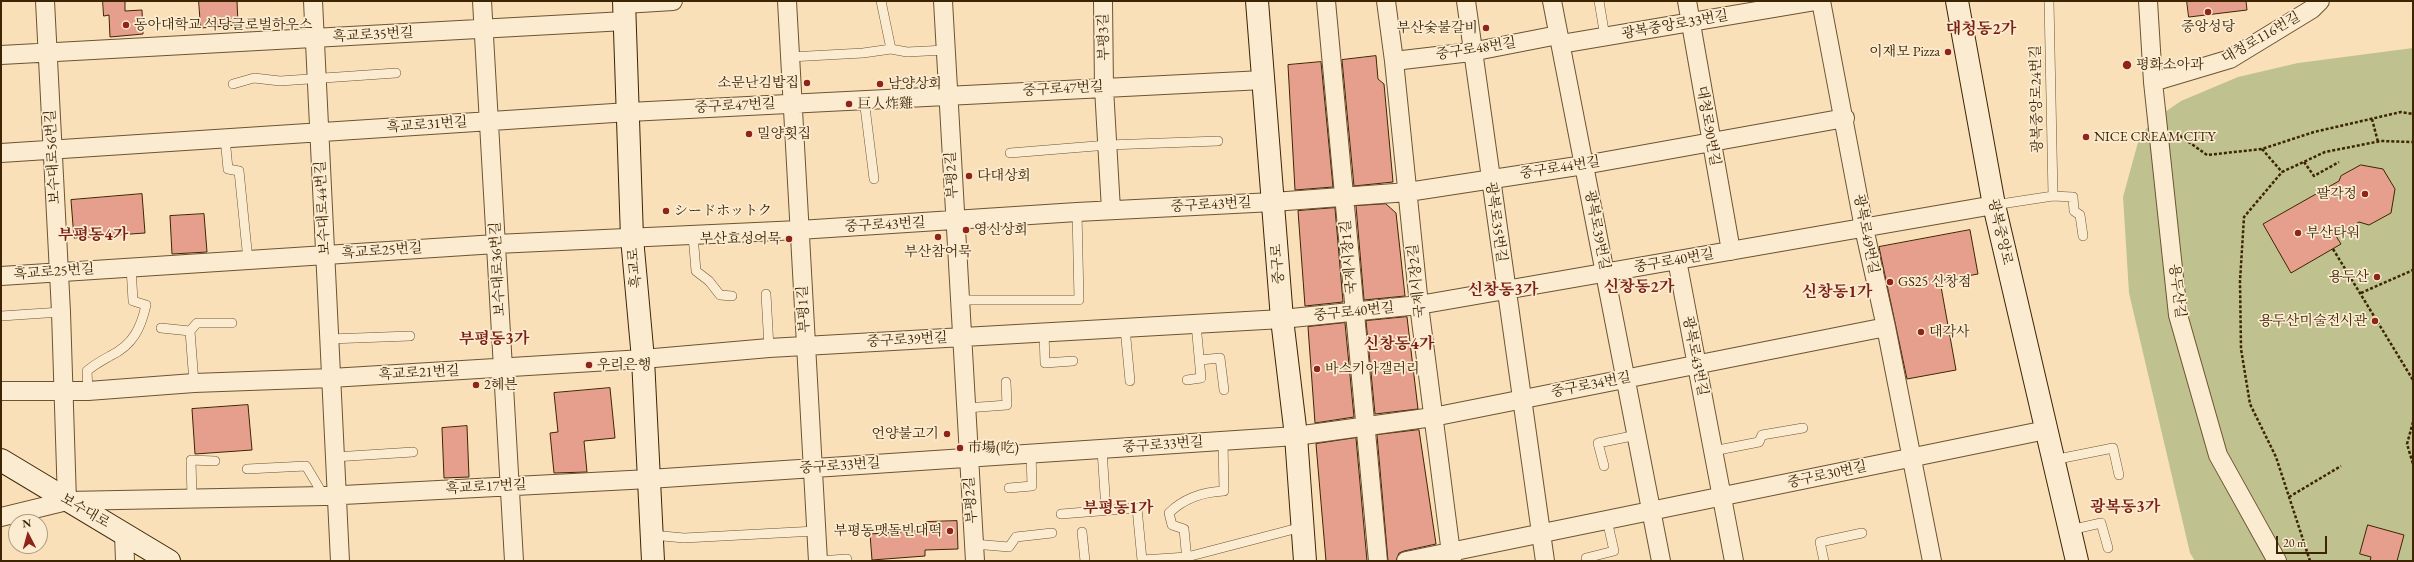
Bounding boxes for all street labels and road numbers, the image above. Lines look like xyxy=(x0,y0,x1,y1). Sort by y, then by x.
street label: 광복중앙로33번길 xyxy=(1620,7,1730,43)
street label: 대청로116번길 xyxy=(2219,9,2303,67)
street label: 부평3길 xyxy=(1095,13,1113,61)
street label: 흑교로35번길 xyxy=(332,24,414,46)
street label: 중구로48번길 xyxy=(1435,34,1517,64)
street label: 광복중앙로24번길 xyxy=(2028,45,2046,153)
street label: 중구로47번길 xyxy=(1022,78,1104,100)
street label: 대청로90번길 xyxy=(1693,85,1723,167)
street label: 중구로47번길 xyxy=(694,95,776,117)
street label: 보수대로56번길 xyxy=(42,109,64,205)
street label: 흑교로31번길 xyxy=(386,114,468,136)
street label: 부평2길 xyxy=(942,151,962,199)
street label: 중구로44번길 xyxy=(1519,153,1601,183)
street label: 보수대로44번길 xyxy=(312,160,334,256)
street label: 광복로35번길 xyxy=(1482,181,1510,263)
street label: 광복로39번길 xyxy=(1581,189,1613,271)
street label: 광복로49번길 xyxy=(1850,193,1882,275)
street label: 중구로43번길 xyxy=(1170,194,1252,216)
street label: 광복중앙로 xyxy=(1984,197,2016,267)
street label: 중구로43번길 xyxy=(844,214,926,236)
street label: 국제시장1길 xyxy=(1337,219,1361,295)
street label: 보수대로36번길 xyxy=(487,221,509,317)
street label: 흑교로25번길 xyxy=(341,240,423,262)
street label: 중구로 xyxy=(1268,243,1288,285)
street label: 국제시장2길 xyxy=(1405,243,1429,319)
street label: 중구로40번길 xyxy=(1633,246,1715,276)
street label: 흑교로 xyxy=(625,247,645,289)
street label: 흑교로25번길 xyxy=(13,261,95,283)
street label: 용두산길 xyxy=(2165,263,2189,319)
street label: 부평1길 xyxy=(794,285,814,333)
street label: 중구로40번길 xyxy=(1313,299,1395,325)
street label: 광복로43번길 xyxy=(1679,315,1711,397)
street label: 중구로39번길 xyxy=(866,329,948,351)
street label: 흑교로21번길 xyxy=(378,362,460,384)
street label: 중구로34번길 xyxy=(1550,369,1632,401)
street label: 중구로33번길 xyxy=(1122,434,1204,456)
street label: 중구로33번길 xyxy=(799,455,881,477)
street label: 중구로30번길 xyxy=(1786,458,1868,492)
street label: 흑교로17번길 xyxy=(445,476,527,498)
street label: 부평2길 xyxy=(961,476,981,524)
street label: 보수대로 xyxy=(57,490,113,532)

